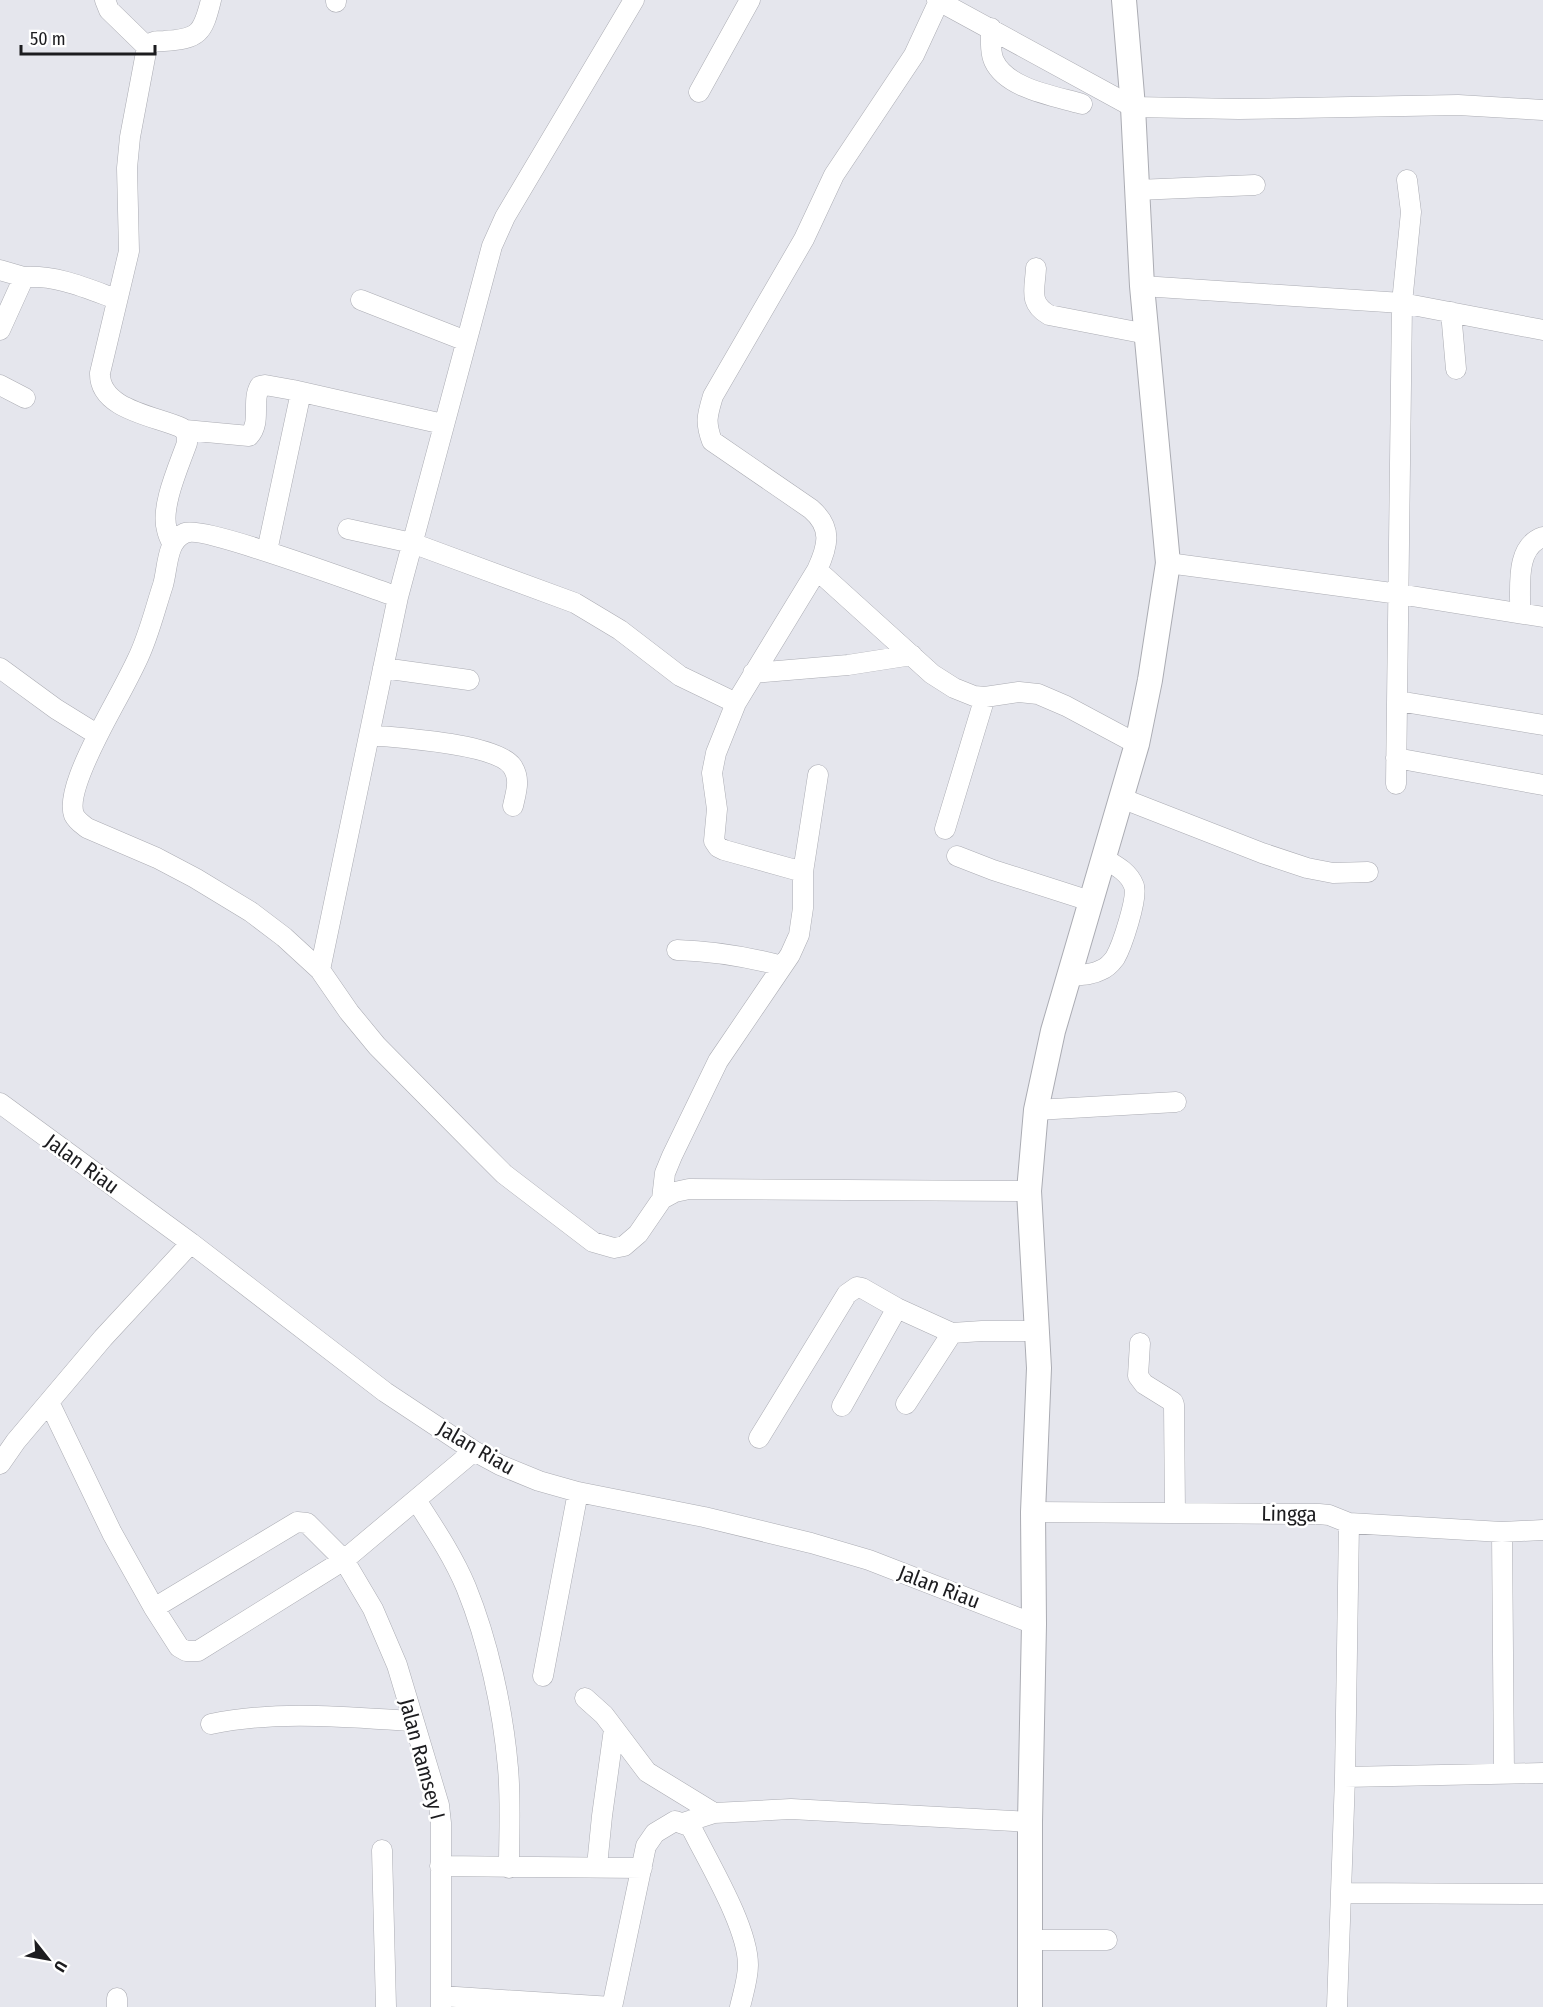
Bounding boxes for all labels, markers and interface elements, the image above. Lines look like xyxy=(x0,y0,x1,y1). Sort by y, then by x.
scale bar xyxy=(21,18,154,56)
text: 50 m xyxy=(30,28,66,50)
street label: Jalan Riau xyxy=(40,1128,124,1200)
street label: Jalan Riau xyxy=(432,1415,520,1481)
street label: Lingga xyxy=(1261,1501,1317,1527)
street label: Jalan Riau xyxy=(894,1560,984,1614)
street label: Jalan Ramsey I xyxy=(393,1696,451,1822)
north arrow xyxy=(18,1929,78,1989)
text: U xyxy=(50,1958,71,1975)

